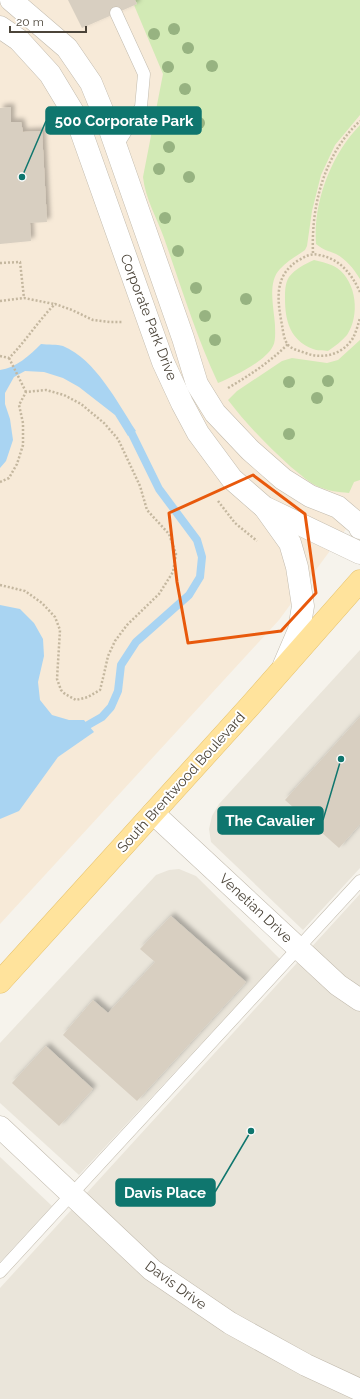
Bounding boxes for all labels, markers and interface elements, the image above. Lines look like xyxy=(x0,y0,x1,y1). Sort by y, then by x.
scale bar xyxy=(10,8,86,34)
text: 20 m xyxy=(16,15,44,29)
callout: 500 Corporate Park xyxy=(46,107,201,134)
text: 500 Corporate Park xyxy=(55,112,194,130)
street label: Corporate Park Drive xyxy=(117,251,181,383)
street label: South Brentwood Boulevard xyxy=(114,709,248,855)
callout: The Cavalier xyxy=(218,807,323,834)
text: The Cavalier xyxy=(225,812,315,830)
street label: Venetian Drive xyxy=(216,870,296,946)
callout: Davis Place xyxy=(116,1179,215,1206)
text: Davis Place xyxy=(124,1184,206,1202)
street label: Davis Drive xyxy=(142,1257,210,1313)

